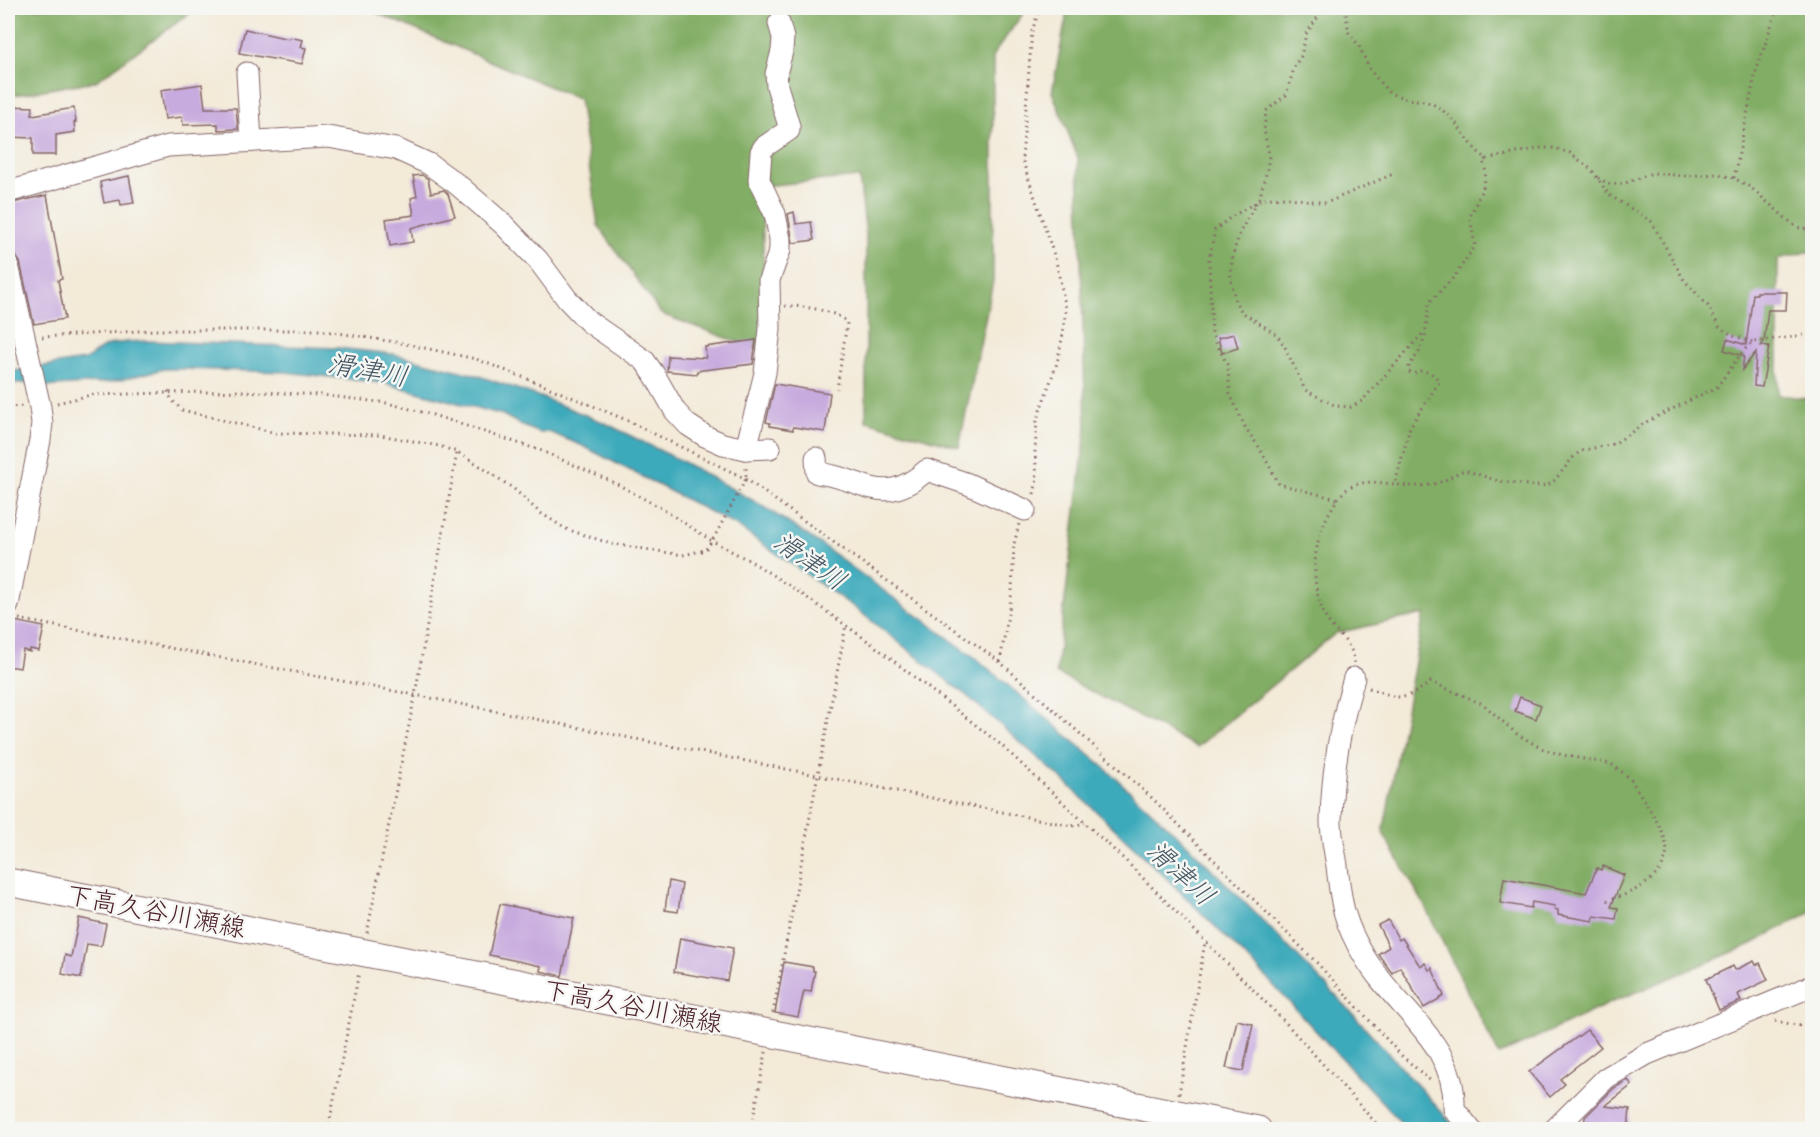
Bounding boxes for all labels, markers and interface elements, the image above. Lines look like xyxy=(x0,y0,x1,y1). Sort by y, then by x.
water label: 滑津川 xyxy=(325,346,411,393)
water label: 滑津川 xyxy=(768,524,853,597)
water label: 滑津川 xyxy=(1140,833,1222,912)
street label: 下高久谷川瀬線 xyxy=(64,878,248,944)
street label: 下高久谷川瀬線 xyxy=(541,973,725,1039)

